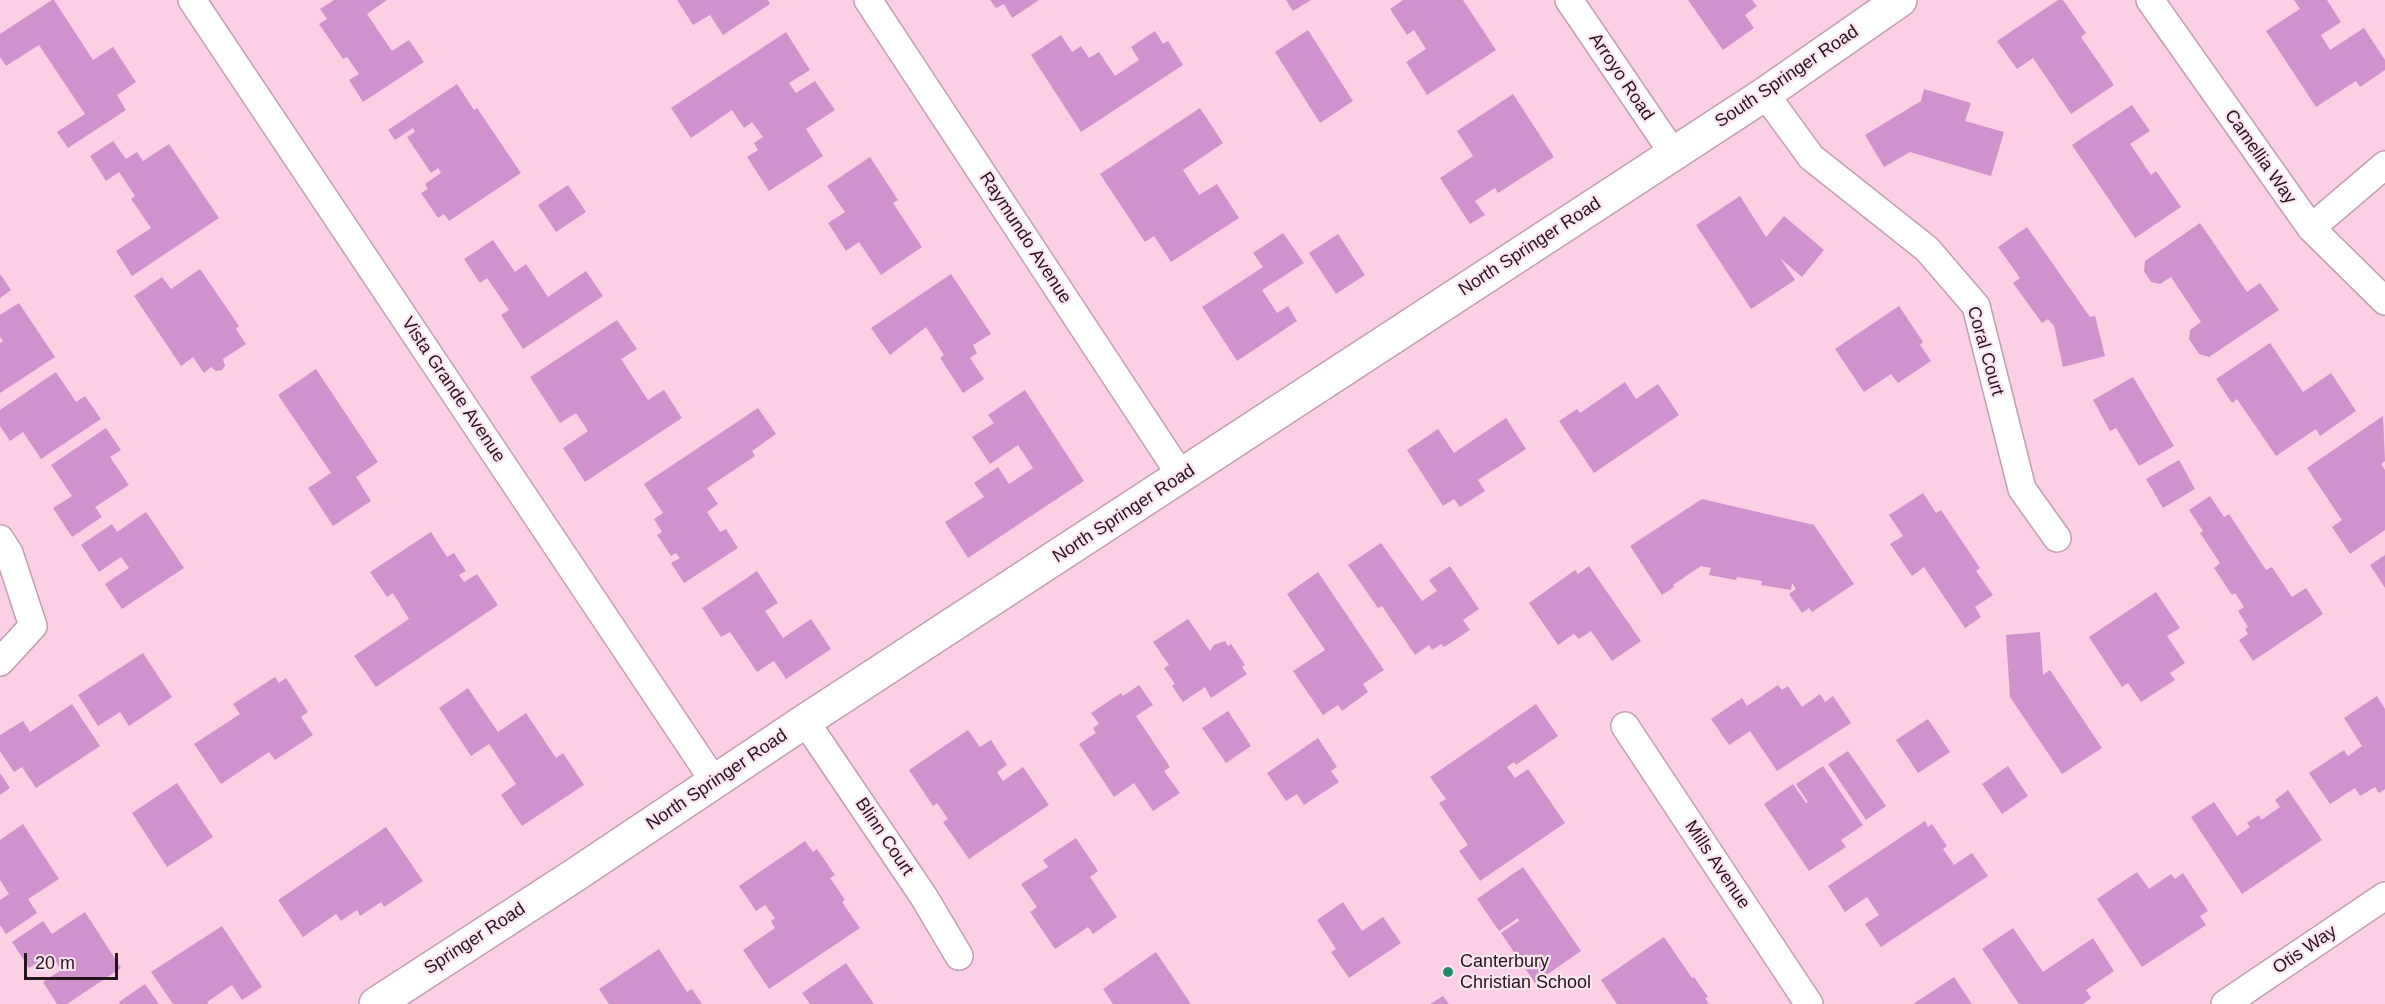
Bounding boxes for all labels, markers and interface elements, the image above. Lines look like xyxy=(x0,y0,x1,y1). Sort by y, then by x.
street label: South Springer Road xyxy=(1711,21,1863,133)
street label: Arroyo Road xyxy=(1584,29,1658,125)
street label: Camellia Way xyxy=(2220,106,2300,208)
street label: Raymundo Avenue xyxy=(974,168,1076,308)
street label: North Springer Road xyxy=(1455,193,1605,301)
street label: Coral Court xyxy=(1962,304,2008,398)
street label: Vista Grande Avenue xyxy=(396,313,510,467)
street label: North Springer Road xyxy=(1049,460,1199,568)
street label: North Springer Road xyxy=(643,725,791,835)
street label: Blinn Court xyxy=(850,794,918,880)
street label: Mills Avenue xyxy=(1680,817,1754,913)
street label: Springer Road xyxy=(420,898,530,980)
street label: Otis Way xyxy=(2269,921,2341,979)
scale bar xyxy=(27,941,122,979)
place label: Canterbury Christian School xyxy=(1460,951,1591,994)
text: 20 m xyxy=(35,953,75,973)
marker: Canterbury Christian School xyxy=(1441,965,1455,979)

